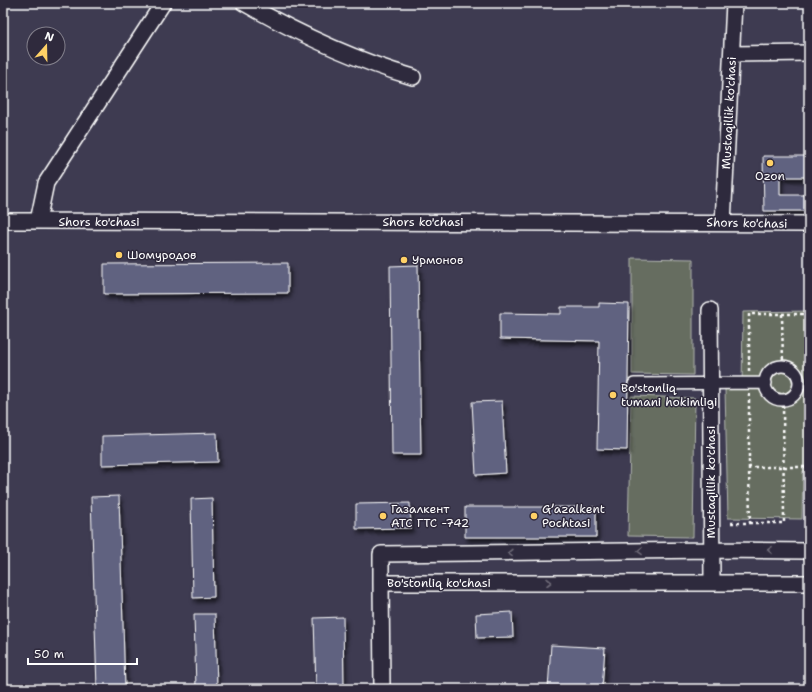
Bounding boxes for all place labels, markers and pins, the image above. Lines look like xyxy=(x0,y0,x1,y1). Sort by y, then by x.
marker: Ozon xyxy=(765,158,775,168)
place label: Ozon xyxy=(755,168,785,184)
place label: Шомуродов xyxy=(127,247,196,263)
marker: Шомуродов xyxy=(114,250,124,260)
place label: Урмонов xyxy=(412,252,463,268)
marker: Урмонов xyxy=(399,255,409,265)
place label: Bo'stonliq tumani hokimligi xyxy=(621,380,717,410)
marker: Bo'stonliq tumani hokimligi xyxy=(608,390,618,400)
place label: Газалкент АТС ГТС -742 xyxy=(391,501,469,531)
place label: Gʼazalkent Pochtasi xyxy=(542,501,605,531)
marker: Газалкент АТС ГТС -742 xyxy=(378,511,388,521)
marker: Gʼazalkent Pochtasi xyxy=(529,511,539,521)

